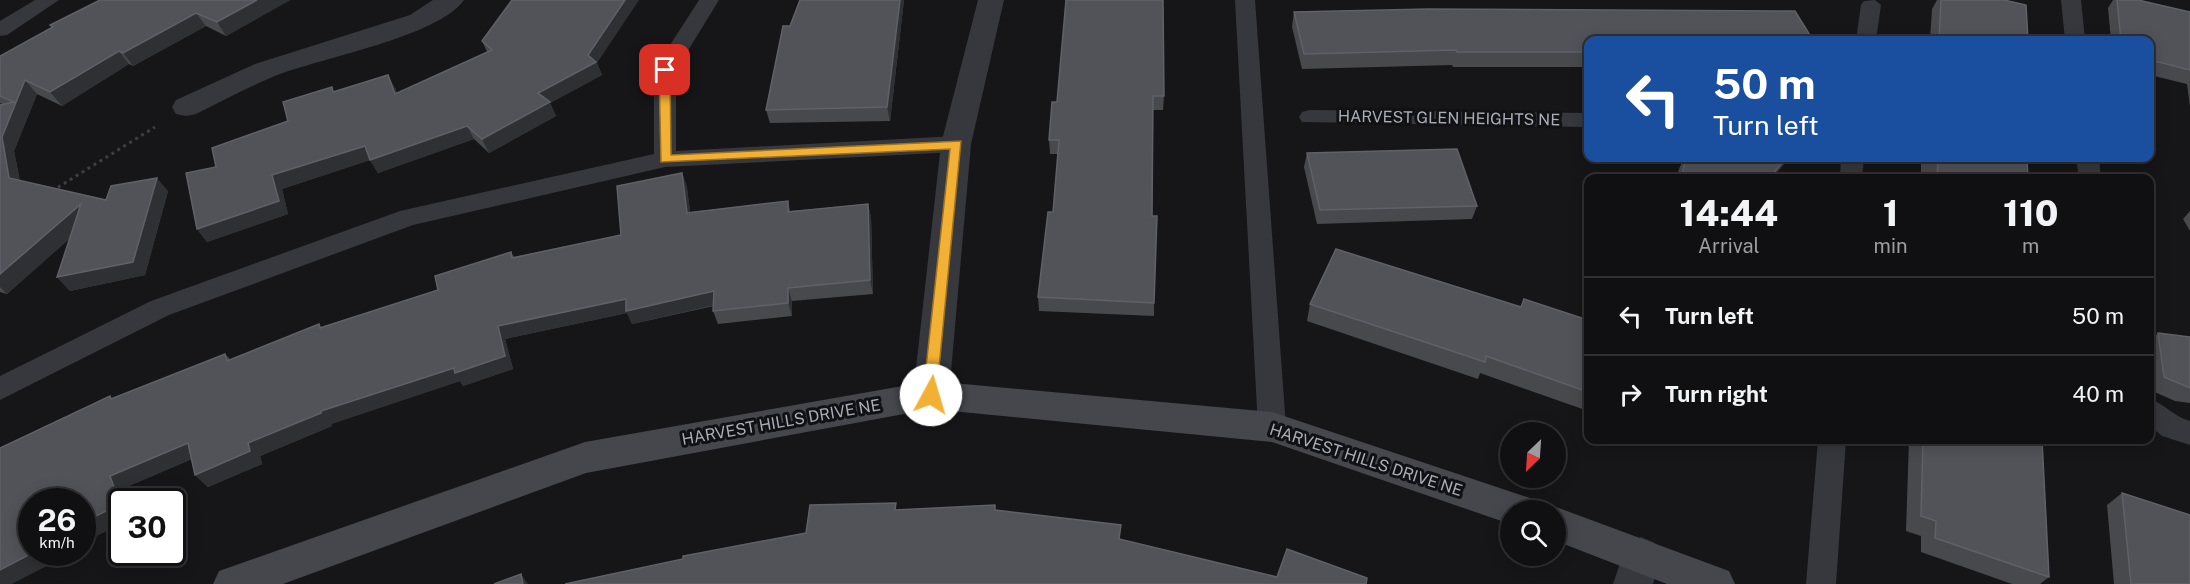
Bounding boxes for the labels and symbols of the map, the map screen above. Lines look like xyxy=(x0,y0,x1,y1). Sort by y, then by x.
pin xyxy=(639,44,690,95)
street label: HARVEST GLEN HEIGHTS NE xyxy=(1338,107,1560,129)
position arrow xyxy=(899,363,963,427)
street label: HARVEST HILLS DRIVE NE xyxy=(680,395,882,449)
street label: HARVEST HILLS DRIVE NE xyxy=(1267,420,1465,500)
north arrow xyxy=(1500,422,1566,488)
speed limit sign: 30 xyxy=(108,488,186,566)

